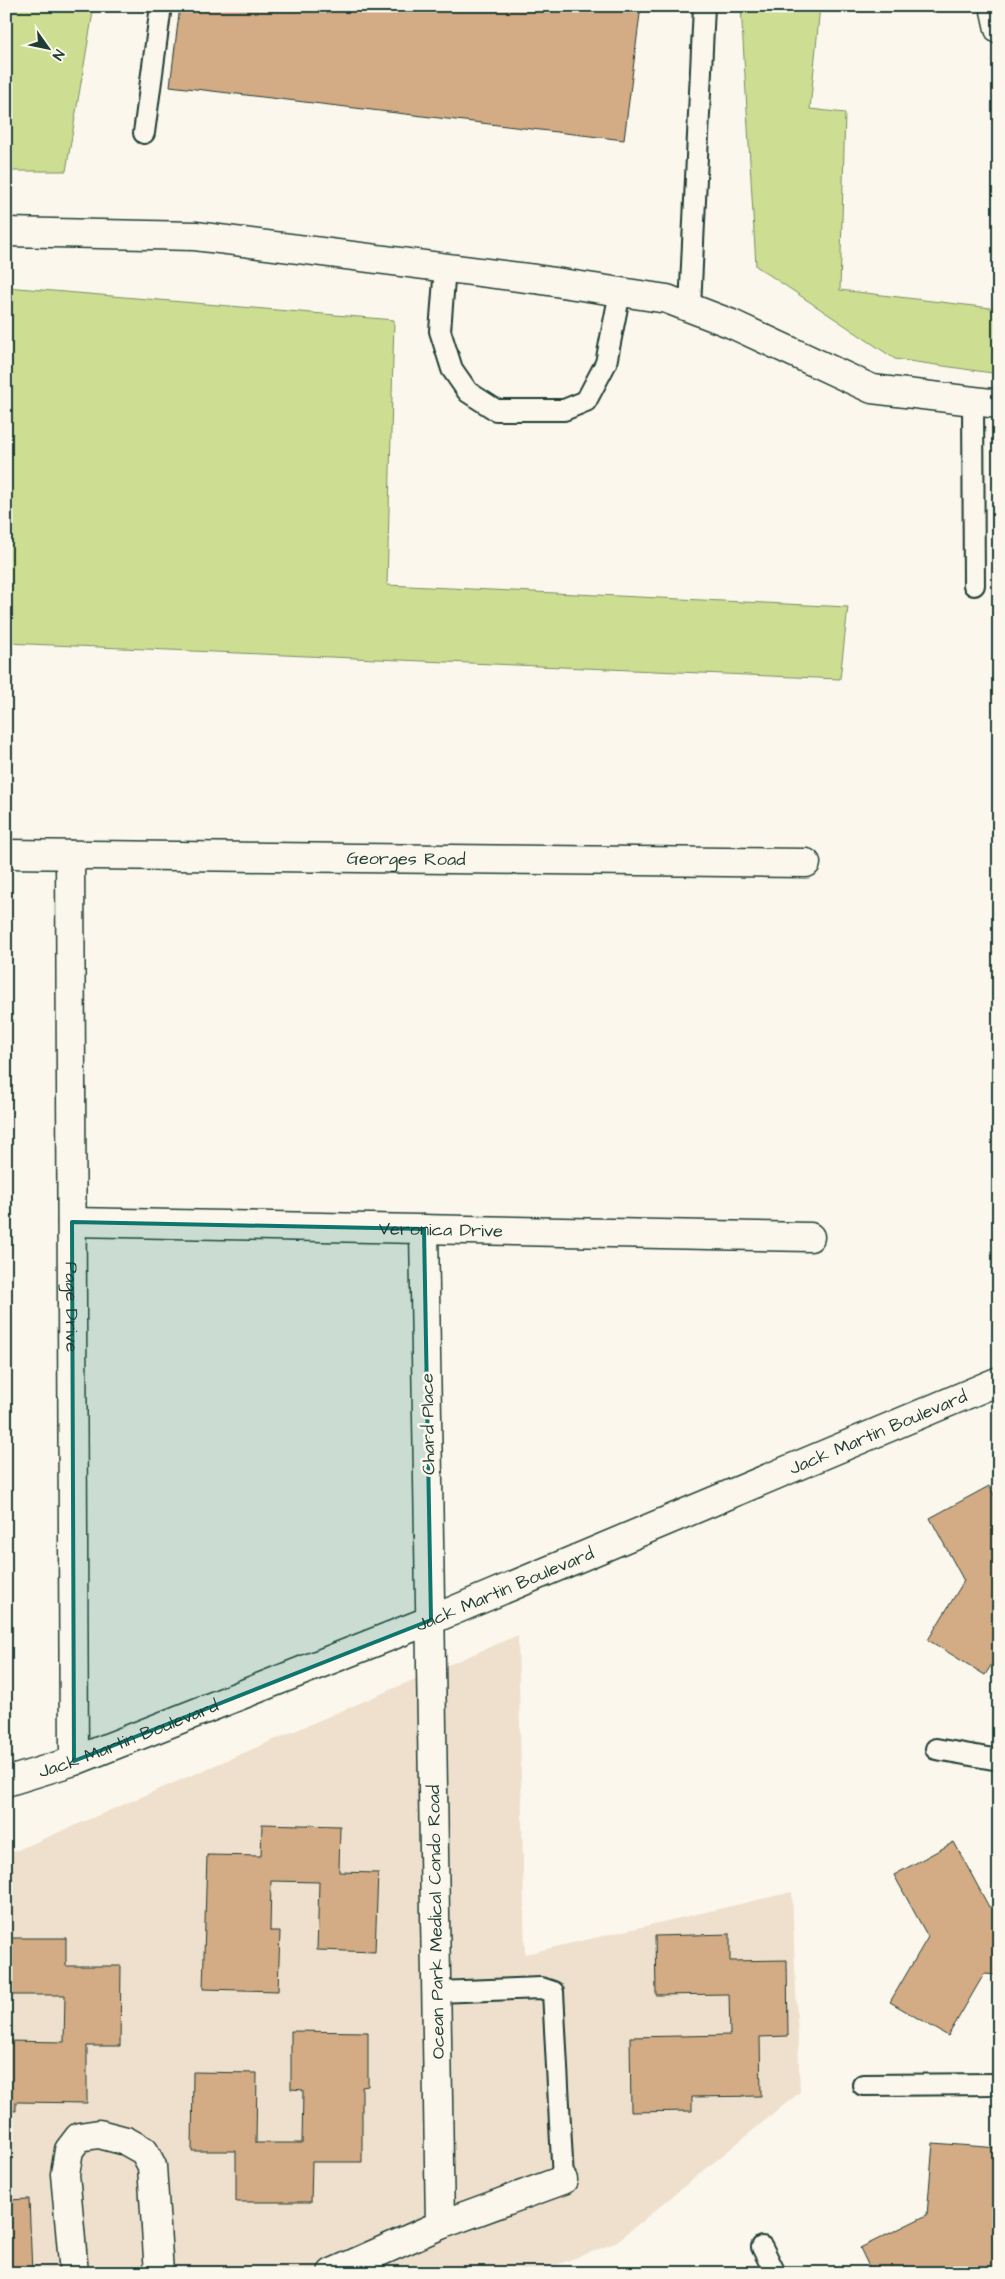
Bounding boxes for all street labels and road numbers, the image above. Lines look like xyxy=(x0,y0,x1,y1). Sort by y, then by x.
street label: Georges Road xyxy=(346,845,466,872)
street label: Veronica Drive xyxy=(379,1216,503,1243)
street label: Page Drive xyxy=(58,1262,85,1352)
street label: Chard Place xyxy=(415,1373,441,1475)
street label: Jack Martin Boulevard xyxy=(785,1383,971,1480)
street label: Jack Martin Boulevard xyxy=(412,1540,598,1637)
street label: Jack Martin Boulevard xyxy=(35,1693,222,1784)
street label: Ocean Park Medical Condo Road xyxy=(421,1785,451,2059)

